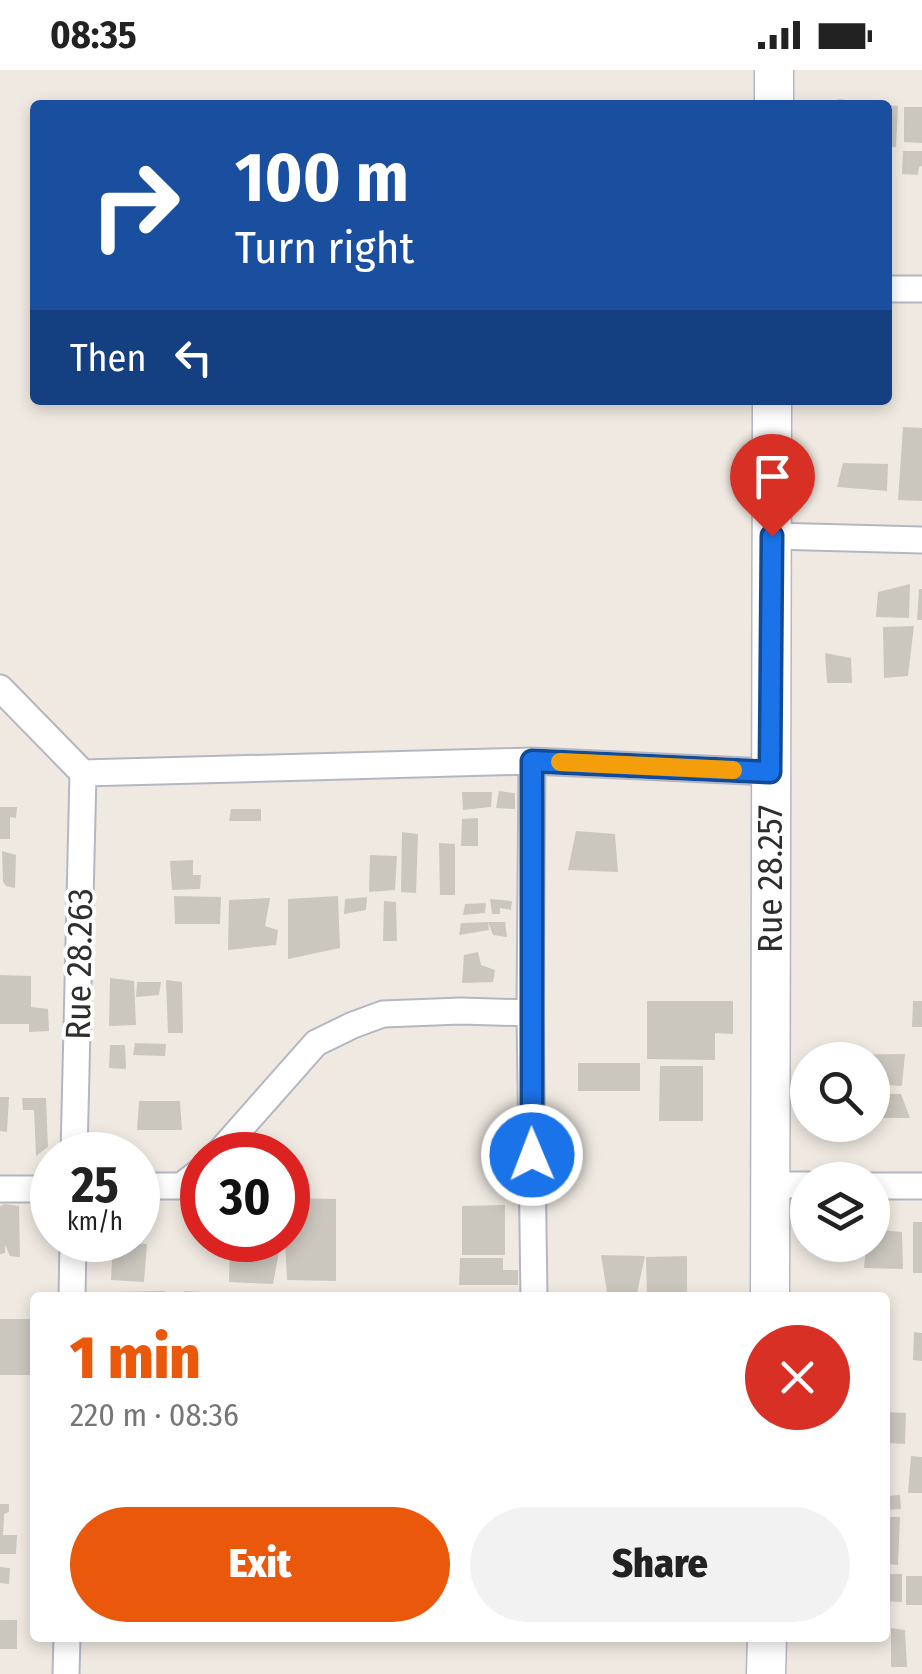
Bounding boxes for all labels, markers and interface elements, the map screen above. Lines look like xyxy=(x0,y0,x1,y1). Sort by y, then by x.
text: 08:35 xyxy=(50,12,137,58)
text: 100 m xyxy=(235,136,409,220)
icon: right xyxy=(70,140,200,270)
text: Turn right xyxy=(235,221,414,275)
icon: left xyxy=(166,330,221,385)
text: Then xyxy=(70,335,146,381)
pin xyxy=(730,434,815,537)
icon: arrive xyxy=(745,449,800,504)
street label: Rue 28.257 xyxy=(749,805,791,953)
street label: Rue 28.263 xyxy=(57,888,101,1040)
map controls xyxy=(790,1042,890,1262)
button: search xyxy=(790,1042,890,1142)
position arrow xyxy=(480,1103,584,1207)
speed limit sign: 30 xyxy=(180,1132,310,1262)
text: 25 xyxy=(71,1155,119,1215)
button: layers xyxy=(790,1162,890,1262)
text: km/h xyxy=(67,1207,123,1237)
text: 1 min xyxy=(70,1322,201,1394)
button: close xyxy=(745,1325,850,1430)
text: 220 m · 08:36 xyxy=(70,1396,239,1434)
button: Exit xyxy=(70,1507,450,1622)
button: Share xyxy=(470,1507,850,1622)

